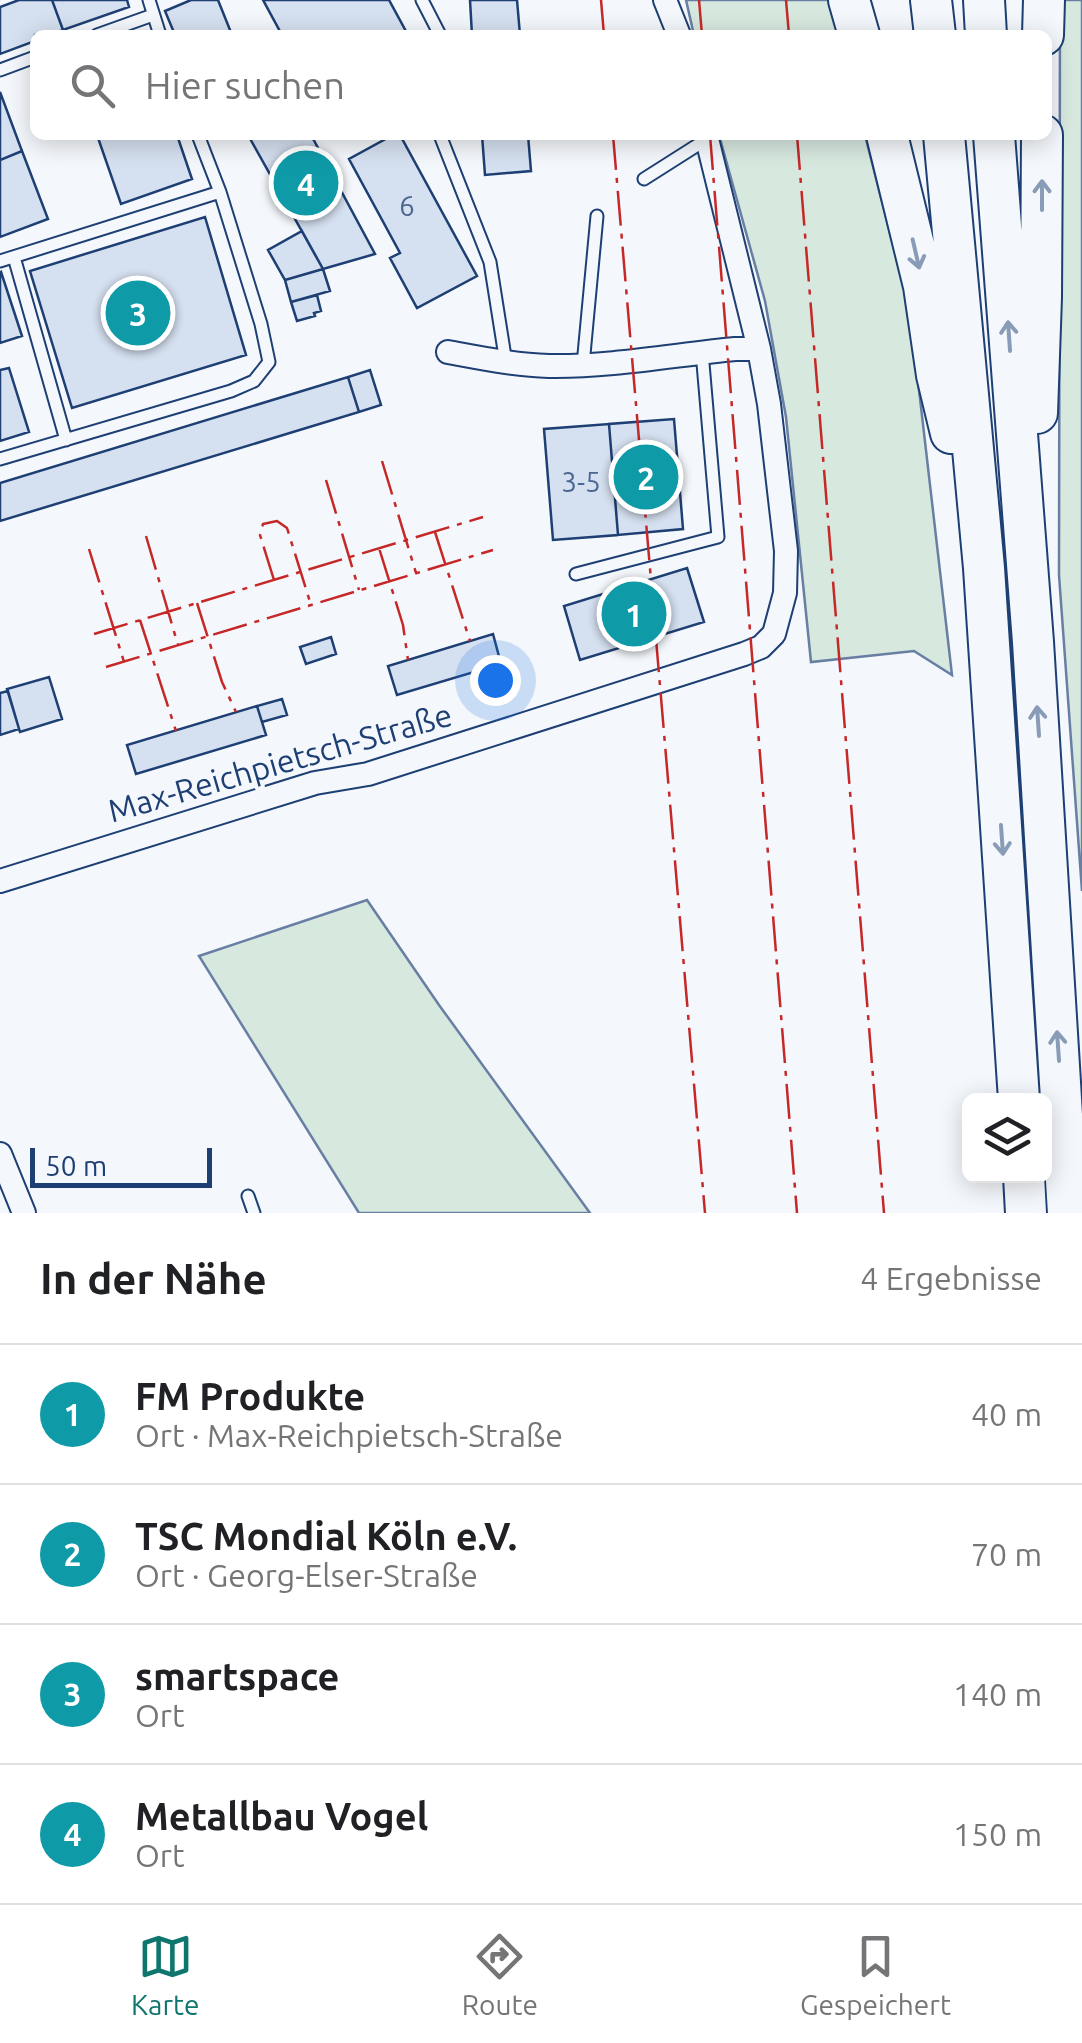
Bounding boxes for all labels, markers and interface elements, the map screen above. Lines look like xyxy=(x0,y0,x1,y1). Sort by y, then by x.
search box xyxy=(30,30,1052,140)
icon: search xyxy=(65,58,120,113)
text: Hier suchen xyxy=(145,64,345,106)
pin: 4 xyxy=(274,146,338,220)
one-way arrow xyxy=(1032,179,1052,212)
house number: 6 xyxy=(399,190,415,221)
one-way arrow xyxy=(908,237,926,269)
pin: 3 xyxy=(106,276,170,350)
one-way arrow xyxy=(1000,320,1019,352)
pin: 2 xyxy=(614,440,678,514)
house number: 3-5 xyxy=(561,466,601,497)
pin: 1 xyxy=(602,576,666,652)
your location xyxy=(470,655,521,706)
street label: Max-Reichpietsch-Straße xyxy=(104,696,456,828)
one-way arrow xyxy=(1028,706,1047,738)
one-way arrow xyxy=(993,823,1012,855)
one-way arrow xyxy=(1048,1030,1067,1062)
map controls xyxy=(962,1093,1052,1183)
button: layers xyxy=(962,1093,1052,1183)
scale bar xyxy=(30,1143,212,1188)
text: 50 m xyxy=(45,1150,107,1181)
text: In der Nähe xyxy=(40,1255,267,1302)
text: 4 Ergebnisse xyxy=(860,1260,1042,1296)
text: FM Produkte xyxy=(135,1375,365,1417)
text: 1 xyxy=(63,1396,82,1432)
text: 40 m xyxy=(971,1396,1042,1432)
text: Ort · Max-Reichpietsch-Straße xyxy=(135,1417,563,1453)
text: TSC Mondial Köln e.V. xyxy=(135,1515,517,1557)
text: 2 xyxy=(63,1536,82,1572)
text: 70 m xyxy=(971,1536,1042,1572)
text: Ort · Georg-Elser-Straße xyxy=(135,1557,478,1593)
text: smartspace xyxy=(135,1655,339,1697)
text: 3 xyxy=(63,1676,82,1712)
text: 140 m xyxy=(953,1676,1042,1712)
text: Ort xyxy=(135,1697,185,1733)
text: Metallbau Vogel xyxy=(135,1795,428,1837)
text: 4 xyxy=(63,1816,82,1852)
text: 150 m xyxy=(953,1816,1042,1852)
text: Ort xyxy=(135,1837,185,1873)
tab: Karte xyxy=(131,1929,200,2020)
tab: Route xyxy=(462,1929,538,2020)
tab: Gespeichert xyxy=(800,1929,951,2020)

